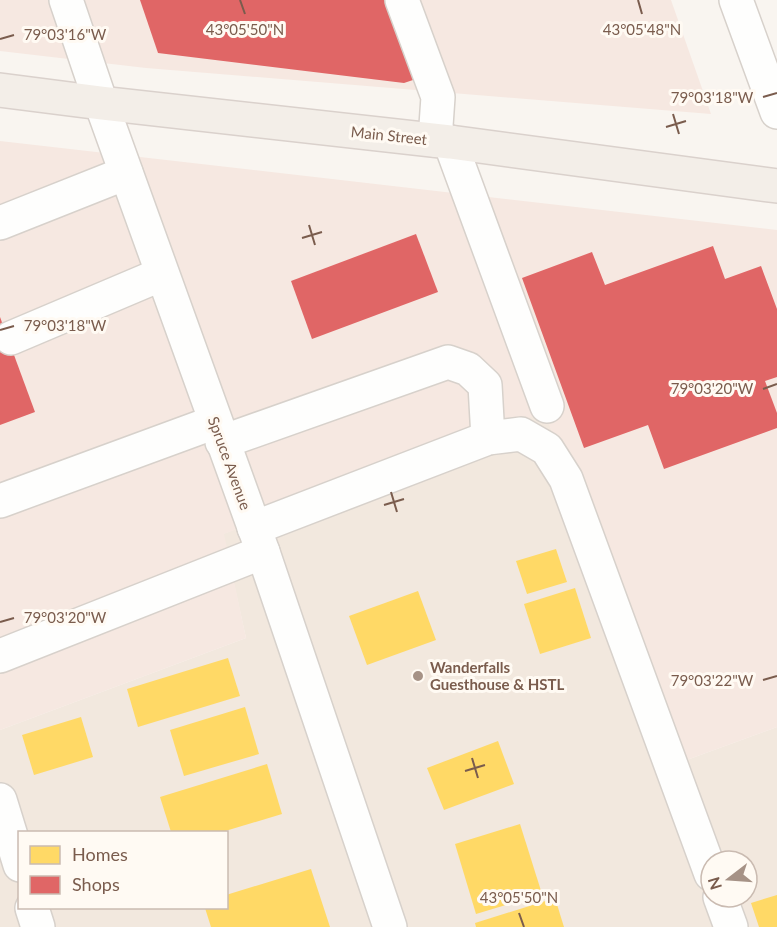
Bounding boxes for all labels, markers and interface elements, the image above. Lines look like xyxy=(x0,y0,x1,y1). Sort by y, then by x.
text: 43°05'50"N xyxy=(206,20,284,38)
text: 43°05'48"N xyxy=(603,20,681,38)
text: 79°03'16"W xyxy=(24,25,107,43)
text: 79°03'18"W xyxy=(671,88,754,106)
street label: Main Street xyxy=(350,122,429,148)
text: 79°03'18"W xyxy=(24,316,107,334)
text: 79°03'20"W xyxy=(671,379,754,397)
street label: Spruce Avenue xyxy=(205,414,255,512)
text: 79°03'20"W xyxy=(24,608,107,626)
place label: Wanderfalls Guesthouse & HSTL xyxy=(430,658,564,693)
marker: Wanderfalls Guesthouse & HSTL xyxy=(411,669,425,683)
text: 79°03'22"W xyxy=(671,671,754,689)
legend xyxy=(18,831,228,909)
text: Homes xyxy=(72,843,128,865)
north arrow xyxy=(699,849,759,909)
text: Shops xyxy=(72,873,120,895)
text: N xyxy=(703,875,725,892)
text: 43°05'50"N xyxy=(480,888,558,906)

